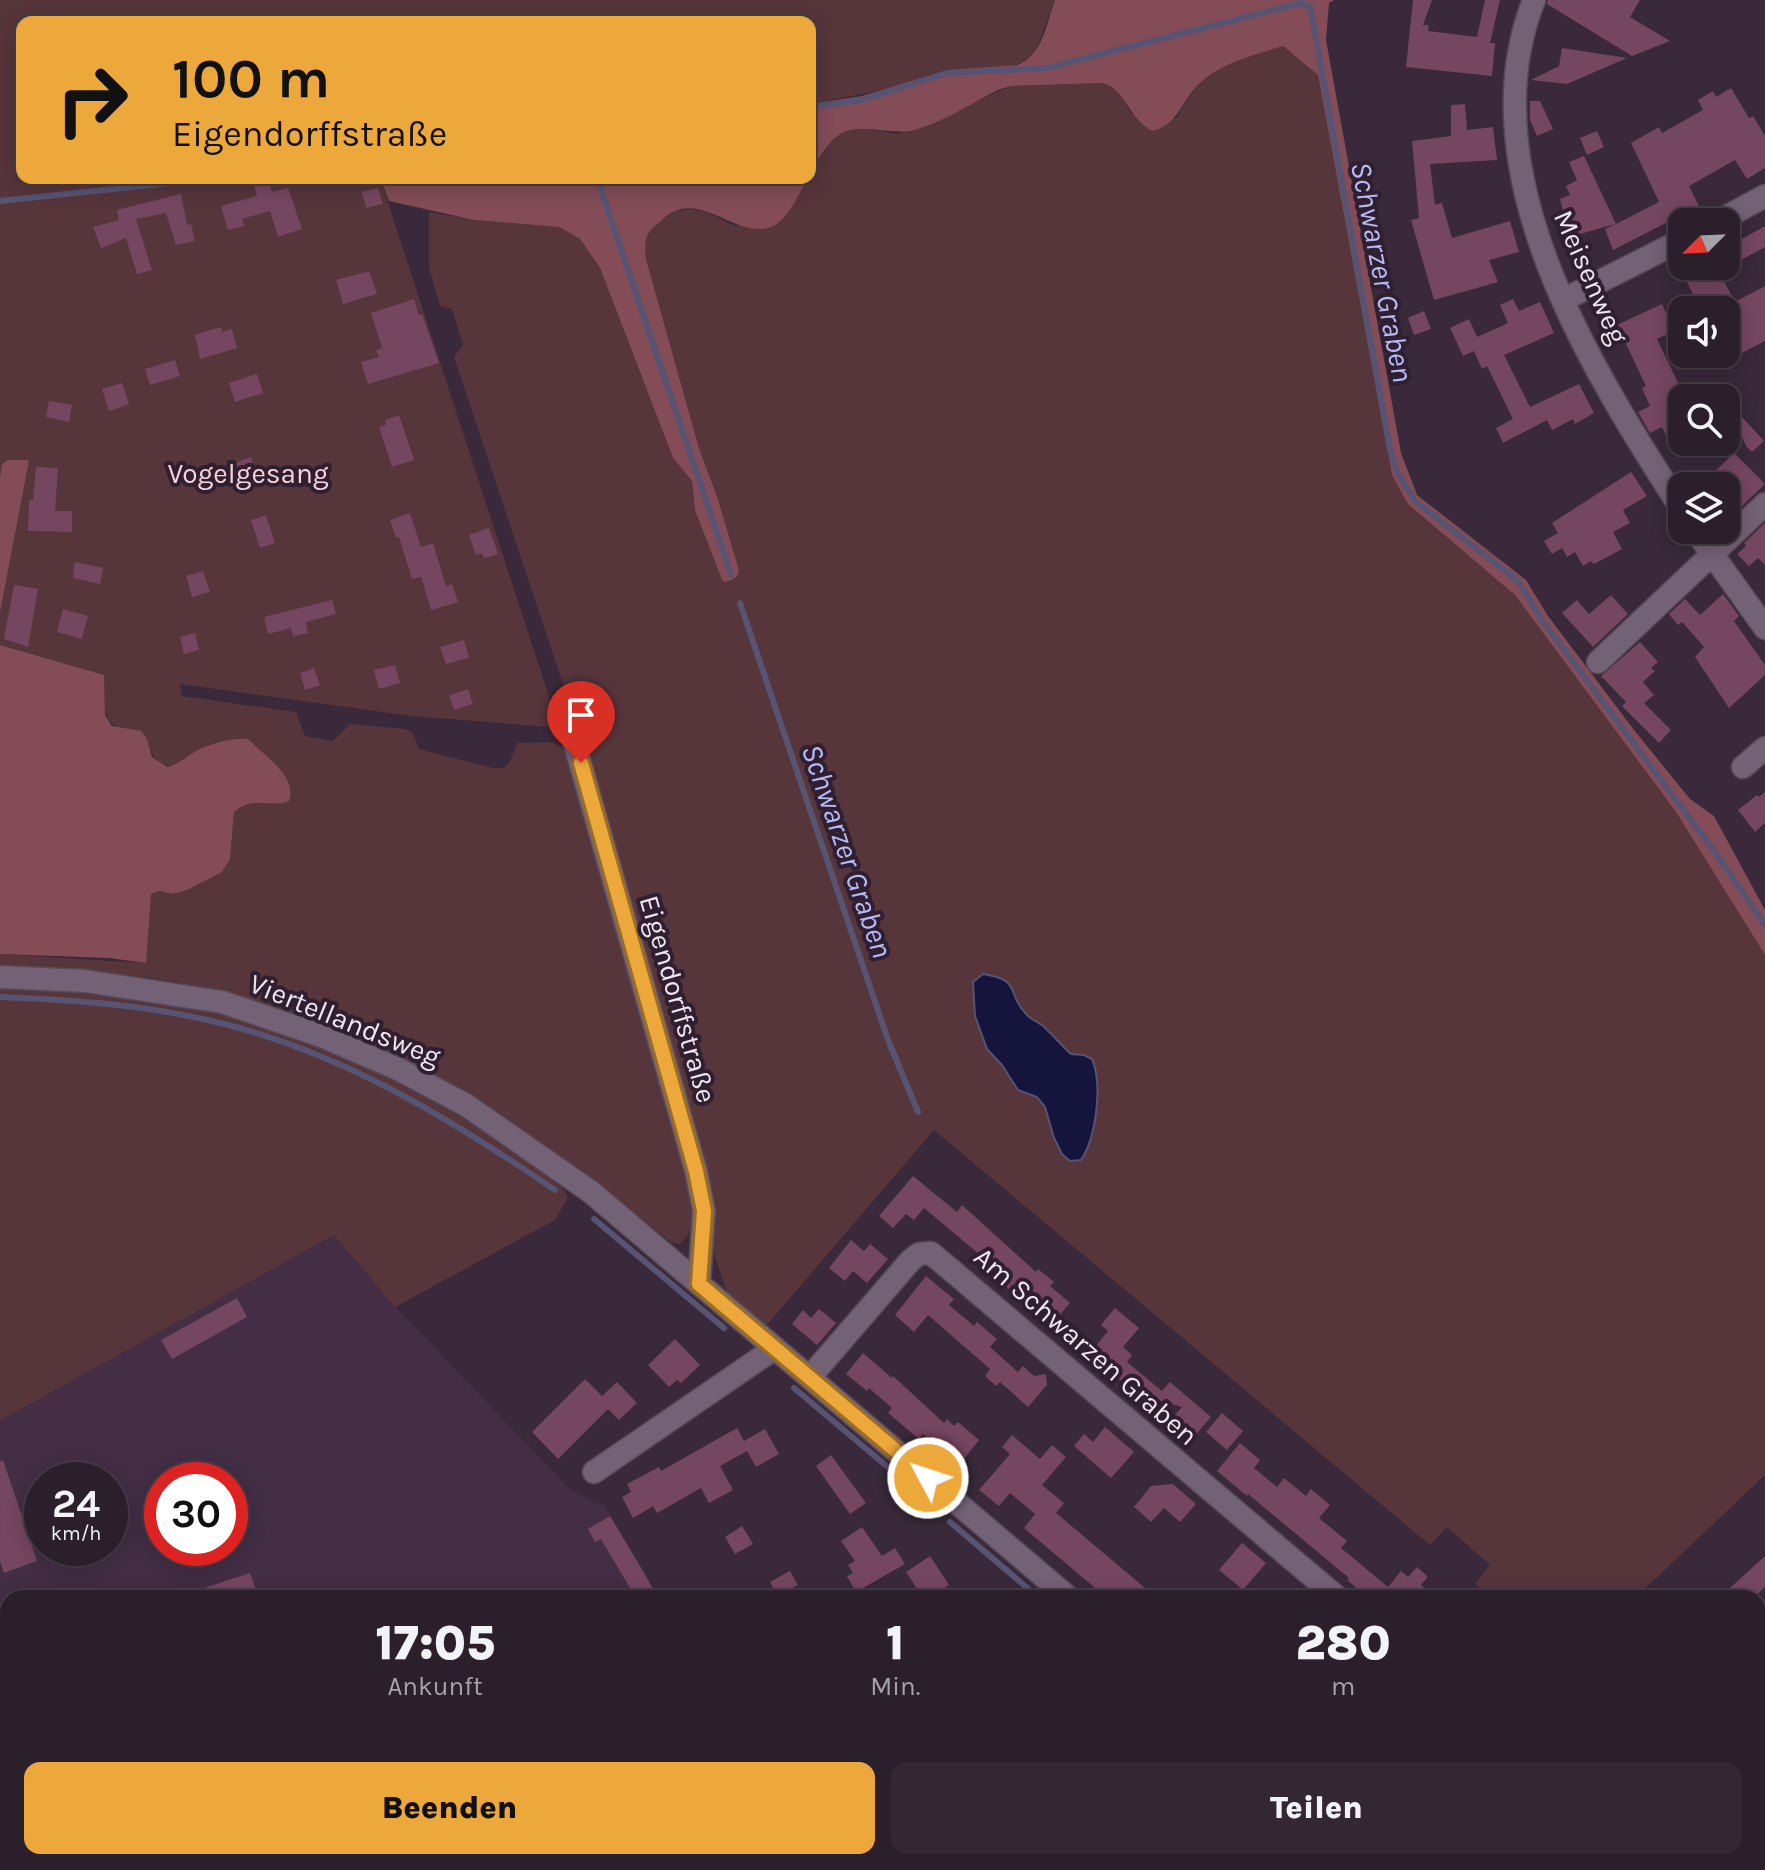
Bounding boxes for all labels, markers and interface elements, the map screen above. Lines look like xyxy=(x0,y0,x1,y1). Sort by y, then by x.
text: 100 m xyxy=(172,46,330,111)
icon: right xyxy=(40,48,144,152)
text: Eigendorffstraße xyxy=(172,113,447,155)
water label: Schwarzer Graben xyxy=(1343,159,1421,385)
street label: Meisenweg xyxy=(1547,205,1635,349)
north arrow xyxy=(1668,208,1740,280)
map controls xyxy=(1668,208,1740,544)
button: sound xyxy=(1668,296,1740,368)
button: search xyxy=(1668,384,1740,456)
park label: Vogelgesang xyxy=(167,457,329,490)
button: layers xyxy=(1668,472,1740,544)
pin xyxy=(547,681,615,763)
icon: arrive xyxy=(559,693,603,737)
water label: Schwarzer Graben xyxy=(794,739,900,963)
street label: Eigendorffstraße xyxy=(633,892,723,1106)
street label: Viertellandsweg xyxy=(245,967,446,1073)
street label: Am Schwarzen Graben xyxy=(967,1240,1205,1452)
position arrow xyxy=(886,1436,970,1520)
speed limit sign: 30 xyxy=(144,1462,248,1566)
text: 24 xyxy=(52,1480,100,1527)
text: km/h xyxy=(51,1522,101,1545)
text: 17:05 xyxy=(375,1615,495,1671)
text: 1 xyxy=(886,1615,904,1671)
text: 280 xyxy=(1295,1615,1391,1671)
text: Ankunft xyxy=(387,1671,483,1702)
text: Min. xyxy=(870,1671,920,1702)
text: m xyxy=(1331,1671,1355,1702)
button: Beenden xyxy=(24,1762,875,1854)
button: Teilen xyxy=(891,1762,1742,1854)

